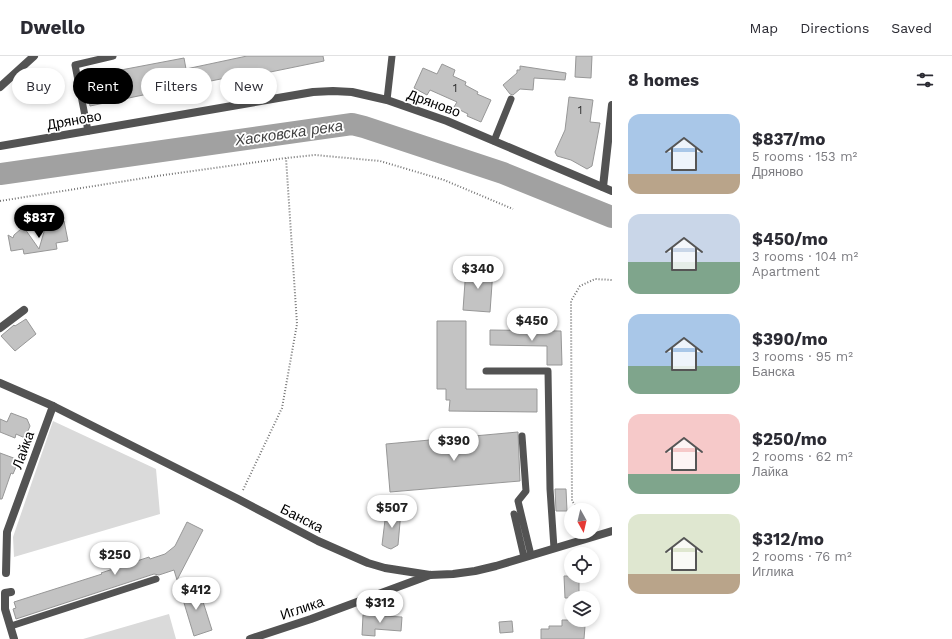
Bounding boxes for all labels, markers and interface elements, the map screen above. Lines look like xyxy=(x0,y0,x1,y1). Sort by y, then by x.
text: Dwello xyxy=(20,16,85,39)
text: Map xyxy=(750,20,778,36)
text: Directions xyxy=(800,20,869,36)
text: Saved xyxy=(891,20,932,36)
chip: Buy xyxy=(12,68,65,104)
chip: Rent xyxy=(73,68,133,104)
chip: Filters xyxy=(141,68,212,104)
chip: New xyxy=(220,68,277,104)
icon: filters xyxy=(914,69,936,91)
text: 8 homes xyxy=(628,70,699,90)
house number: 1 xyxy=(453,81,457,95)
street label: Дряново xyxy=(405,86,463,120)
house number: 1 xyxy=(578,103,582,117)
street label: Дряново xyxy=(45,107,103,133)
water label: Хасковска река xyxy=(233,117,344,150)
text: $837/mo xyxy=(752,129,825,149)
icon: home xyxy=(660,130,708,178)
text: 5 rooms · 153 m² xyxy=(752,149,857,164)
text: Дряново xyxy=(752,164,803,179)
pin: $837 xyxy=(15,205,63,239)
text: $837 xyxy=(23,210,55,225)
text: $450/mo xyxy=(752,229,828,249)
icon: home xyxy=(660,230,708,278)
text: 3 rooms · 104 m² xyxy=(752,249,858,264)
pin: $340 xyxy=(454,256,502,290)
text: $340 xyxy=(462,261,494,276)
text: Apartment xyxy=(752,264,820,279)
pin: $450 xyxy=(508,308,556,342)
text: $450 xyxy=(516,313,548,328)
text: $390/mo xyxy=(752,329,828,349)
icon: home xyxy=(660,330,708,378)
text: 3 rooms · 95 m² xyxy=(752,349,853,364)
text: Банска xyxy=(752,364,795,379)
pin: $390 xyxy=(430,428,478,462)
street label: Лайка xyxy=(9,429,37,471)
text: $250/mo xyxy=(752,429,827,449)
icon: home xyxy=(660,430,708,478)
text: $390 xyxy=(438,433,470,448)
text: 2 rooms · 62 m² xyxy=(752,449,853,464)
text: Лайка xyxy=(752,464,788,479)
pin: $507 xyxy=(368,495,416,529)
street label: Банска xyxy=(278,500,326,536)
text: $507 xyxy=(376,500,408,515)
north arrow xyxy=(564,503,600,539)
map controls xyxy=(564,503,600,627)
text: $312/mo xyxy=(752,529,824,549)
icon: home xyxy=(660,530,708,578)
pin: $250 xyxy=(91,542,139,576)
text: $250 xyxy=(99,547,131,562)
button: locate xyxy=(564,547,600,583)
text: 2 rooms · 76 m² xyxy=(752,549,852,564)
text: Иглика xyxy=(752,564,794,579)
pin: $412 xyxy=(172,577,220,611)
text: $412 xyxy=(181,582,211,597)
pin: $312 xyxy=(356,590,404,624)
button: layers xyxy=(564,591,600,627)
street label: Иглика xyxy=(278,593,326,623)
text: $312 xyxy=(365,595,395,610)

